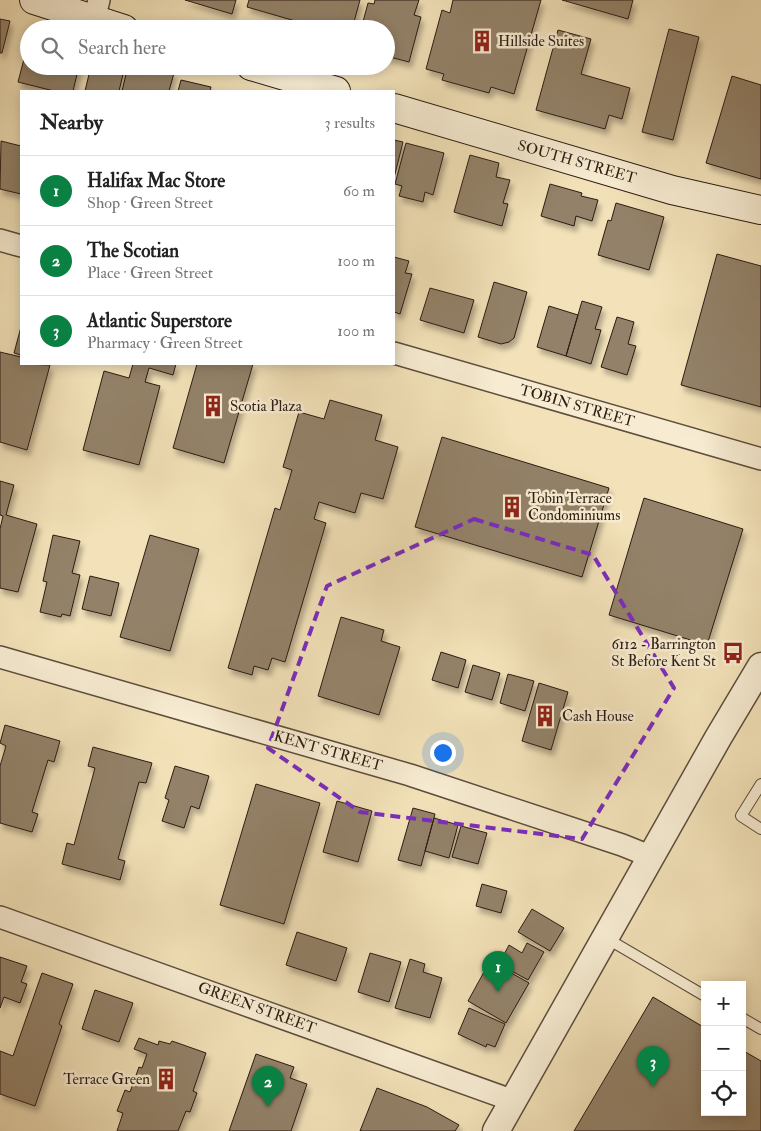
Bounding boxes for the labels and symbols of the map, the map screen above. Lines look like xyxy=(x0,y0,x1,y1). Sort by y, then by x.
building icon: Hillside Suites xyxy=(469,28,495,54)
place label: Hillside Suites xyxy=(498,32,584,51)
street label: SOUTH STREET xyxy=(515,136,639,188)
street label: TOBIN STREET xyxy=(517,381,637,431)
building icon: Scotia Plaza xyxy=(200,393,226,419)
place label: Scotia Plaza xyxy=(230,397,303,416)
place label: Tobin Terrace Condominiums xyxy=(528,489,620,525)
building icon: Tobin Terrace Condominiums xyxy=(499,494,525,520)
place label: 6112 - Barrington St Before Kent St xyxy=(611,635,716,671)
bus stop icon: 6112 - Barrington St Before Kent St xyxy=(720,640,746,666)
building icon: Cash House xyxy=(532,703,558,729)
place label: Cash House xyxy=(562,707,634,726)
street label: KENT STREET xyxy=(272,726,384,776)
your location xyxy=(430,740,456,766)
pin: 1 xyxy=(482,951,514,992)
street label: GREEN STREET xyxy=(195,978,319,1038)
pin: 3 xyxy=(637,1046,669,1087)
building icon: Terrace Green xyxy=(153,1066,179,1092)
pin: 2 xyxy=(252,1066,284,1107)
place label: Terrace Green xyxy=(63,1070,150,1089)

